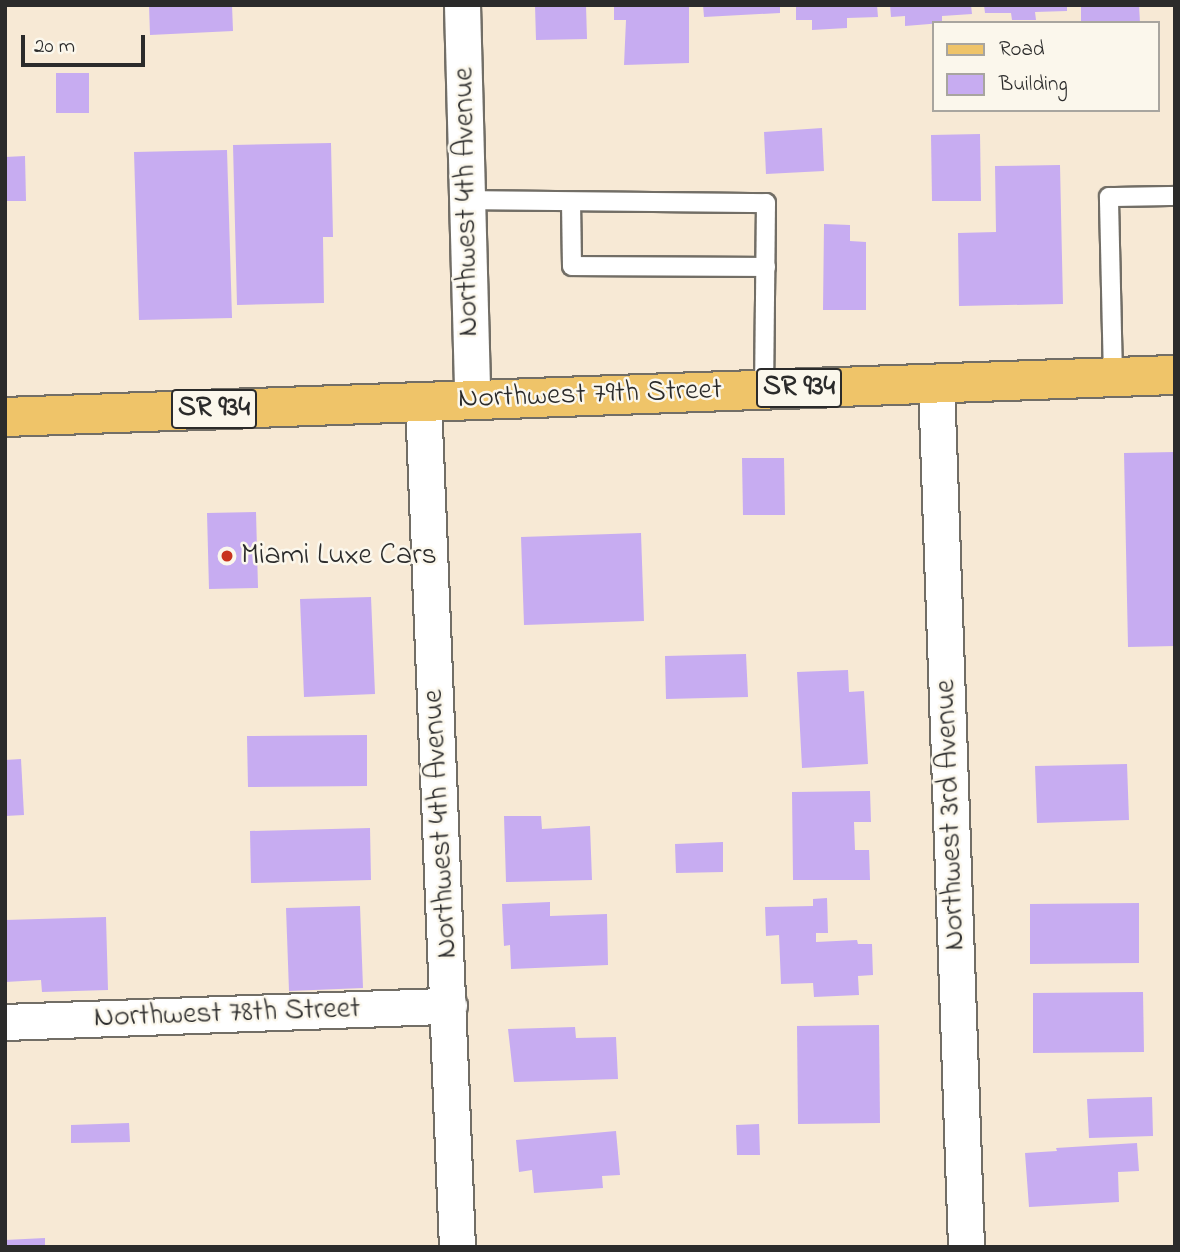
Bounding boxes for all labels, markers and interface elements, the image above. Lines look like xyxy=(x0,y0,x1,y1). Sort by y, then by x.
scale bar xyxy=(24,21,149,65)
legend xyxy=(932,21,1159,112)
text: 20 m xyxy=(34,32,75,62)
text: Road xyxy=(999,35,1045,65)
street label: Northwest 4th Avenue xyxy=(447,67,487,337)
text: Building xyxy=(999,70,1068,100)
road number: SR 934 xyxy=(755,364,843,412)
street label: Northwest 79th Street xyxy=(457,372,723,418)
road number: SR 934 xyxy=(170,384,258,434)
place label: Miami Luxe Cars xyxy=(241,538,437,574)
marker: Miami Luxe Cars xyxy=(219,548,235,564)
street label: Northwest 3rd Avenue xyxy=(928,679,974,951)
street label: Northwest 4th Avenue xyxy=(416,689,466,959)
street label: Northwest 78th Street xyxy=(93,991,361,1037)

